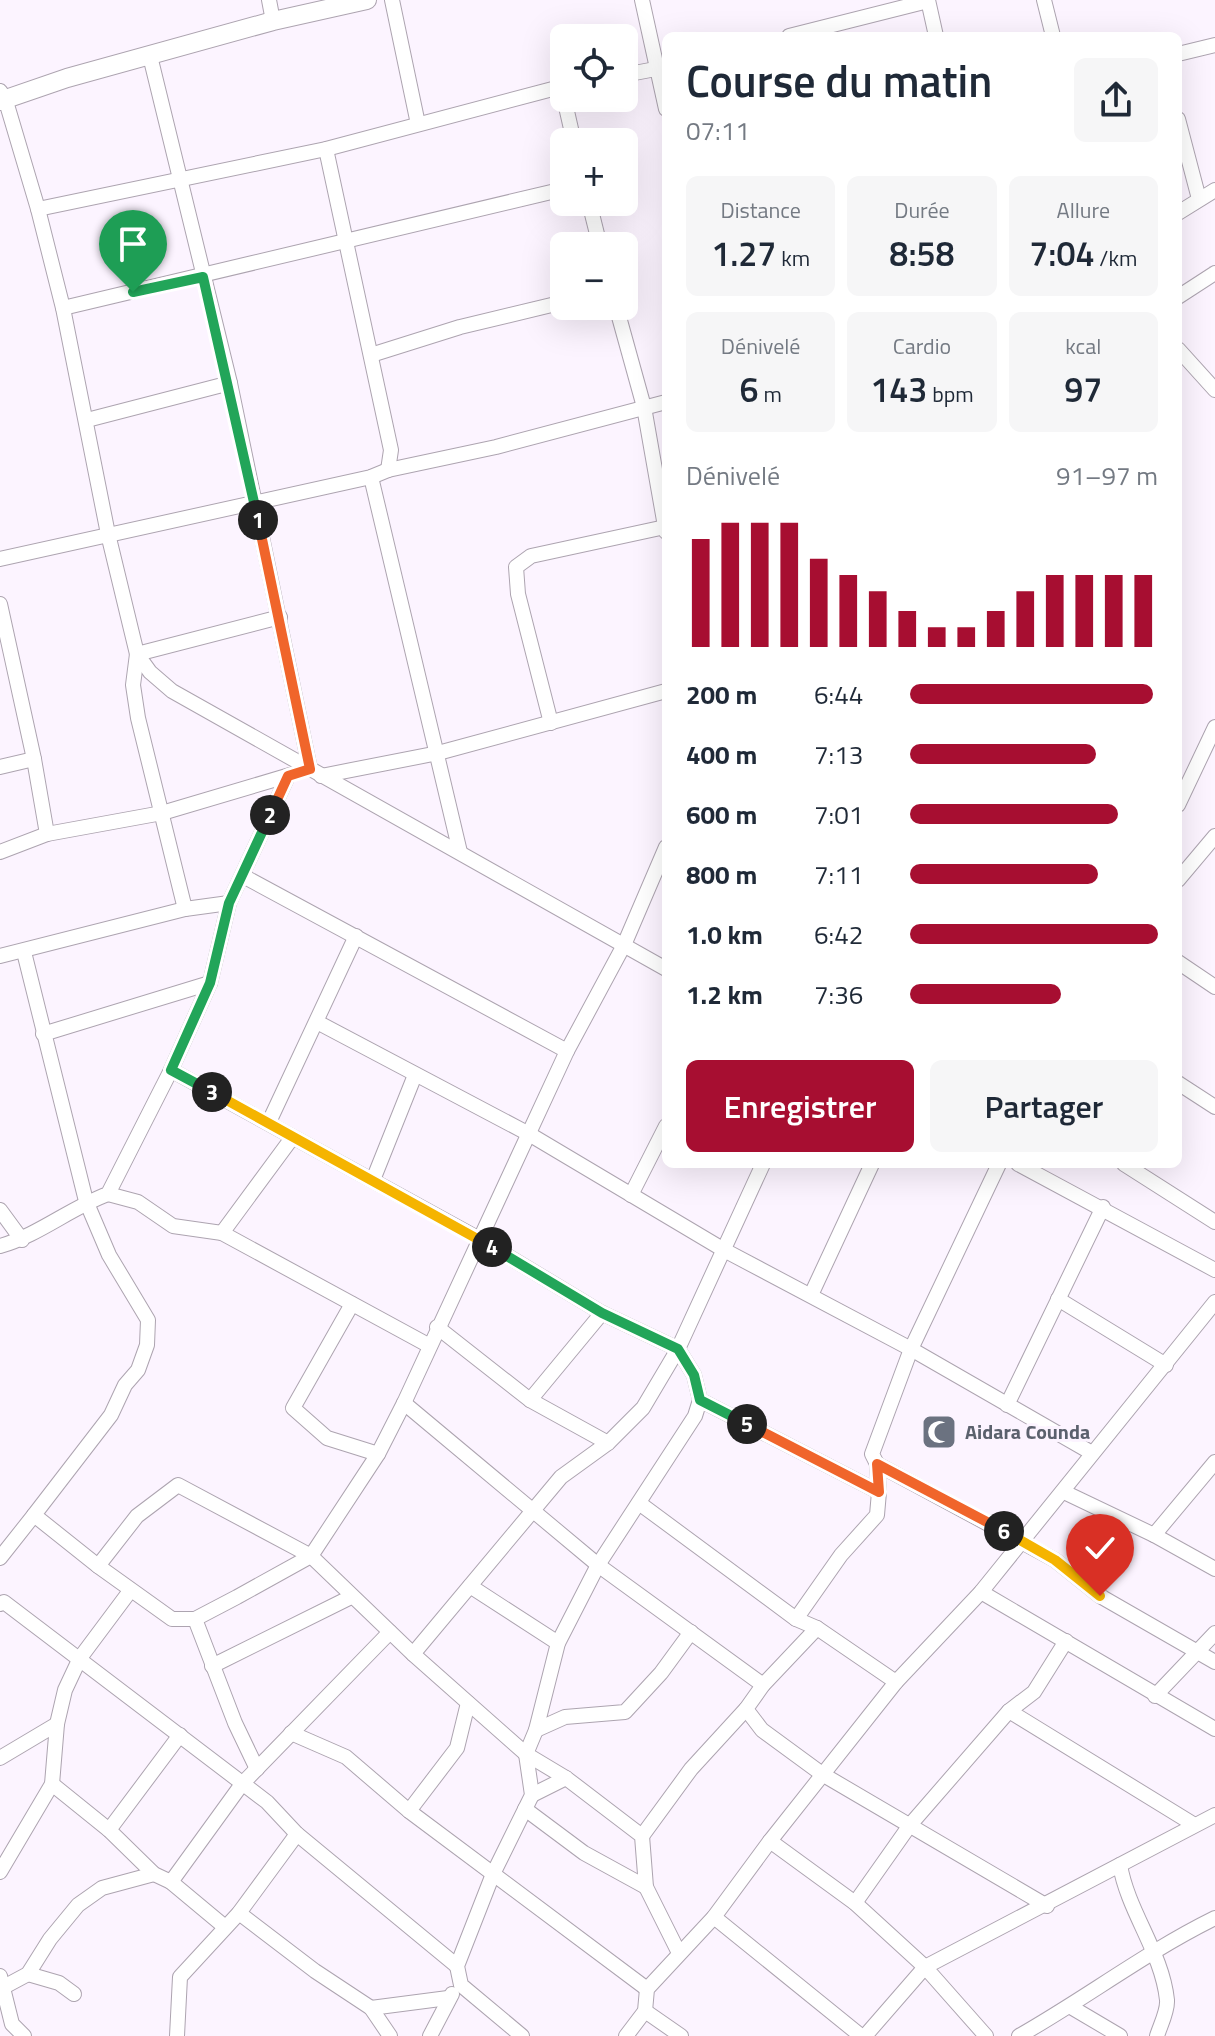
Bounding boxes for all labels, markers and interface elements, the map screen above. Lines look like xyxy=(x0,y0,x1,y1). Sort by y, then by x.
map controls xyxy=(550,24,638,320)
button: locate xyxy=(550,24,638,112)
text: Course du matin xyxy=(686,47,992,114)
button: share xyxy=(1074,58,1158,142)
text: 07:11 xyxy=(686,111,750,150)
button: + xyxy=(550,128,638,216)
text: Distance xyxy=(720,193,801,227)
text: Durée xyxy=(894,193,950,227)
text: Allure xyxy=(1057,193,1110,227)
pin xyxy=(99,210,167,292)
icon: arrive xyxy=(111,222,155,266)
text: 1.27 xyxy=(711,227,776,279)
text: 8:58 xyxy=(889,227,955,279)
text: 7:04 xyxy=(1029,227,1095,279)
button: − xyxy=(550,232,638,320)
text: km xyxy=(776,241,810,275)
text: /km xyxy=(1095,241,1137,275)
text: Dénivelé xyxy=(721,329,800,363)
text: Cardio xyxy=(893,329,951,363)
text: kcal xyxy=(1065,329,1101,363)
text: 6 xyxy=(740,363,759,415)
text: 143 xyxy=(870,363,927,415)
text: 97 xyxy=(1064,363,1102,415)
text: m xyxy=(759,377,782,411)
text: bpm xyxy=(927,377,974,411)
text: Dénivelé xyxy=(686,456,780,495)
text: 91–97 m xyxy=(1056,456,1158,495)
pin: 1 xyxy=(238,500,278,540)
text: 1 xyxy=(252,503,264,537)
text: 200 m xyxy=(686,675,757,714)
text: 6:44 xyxy=(814,675,863,714)
text: 400 m xyxy=(686,735,757,774)
text: 7:13 xyxy=(814,735,863,774)
pin: 2 xyxy=(250,795,290,835)
text: 600 m xyxy=(686,795,757,834)
text: 7:01 xyxy=(814,795,863,834)
text: 2 xyxy=(264,798,276,832)
text: 800 m xyxy=(686,855,757,894)
text: 7:11 xyxy=(814,855,863,894)
text: 1.0 km xyxy=(686,915,763,954)
text: 6:42 xyxy=(814,915,863,954)
text: 1.2 km xyxy=(686,975,763,1014)
text: 7:36 xyxy=(814,975,863,1014)
button: Enregistrer xyxy=(686,1060,914,1152)
button: Partager xyxy=(930,1060,1158,1152)
pin: 3 xyxy=(192,1072,232,1112)
text: 3 xyxy=(206,1075,218,1109)
pin: 4 xyxy=(472,1227,512,1267)
text: 4 xyxy=(486,1230,498,1264)
pin: 5 xyxy=(727,1404,767,1444)
text: 5 xyxy=(741,1407,753,1441)
mosque icon: Aidara Counda xyxy=(920,1413,958,1451)
place label: Aidara Counda xyxy=(965,1416,1090,1447)
pin: 6 xyxy=(984,1511,1024,1551)
text: 6 xyxy=(998,1514,1010,1548)
pin xyxy=(1066,1514,1134,1596)
icon: check xyxy=(1078,1526,1122,1570)

